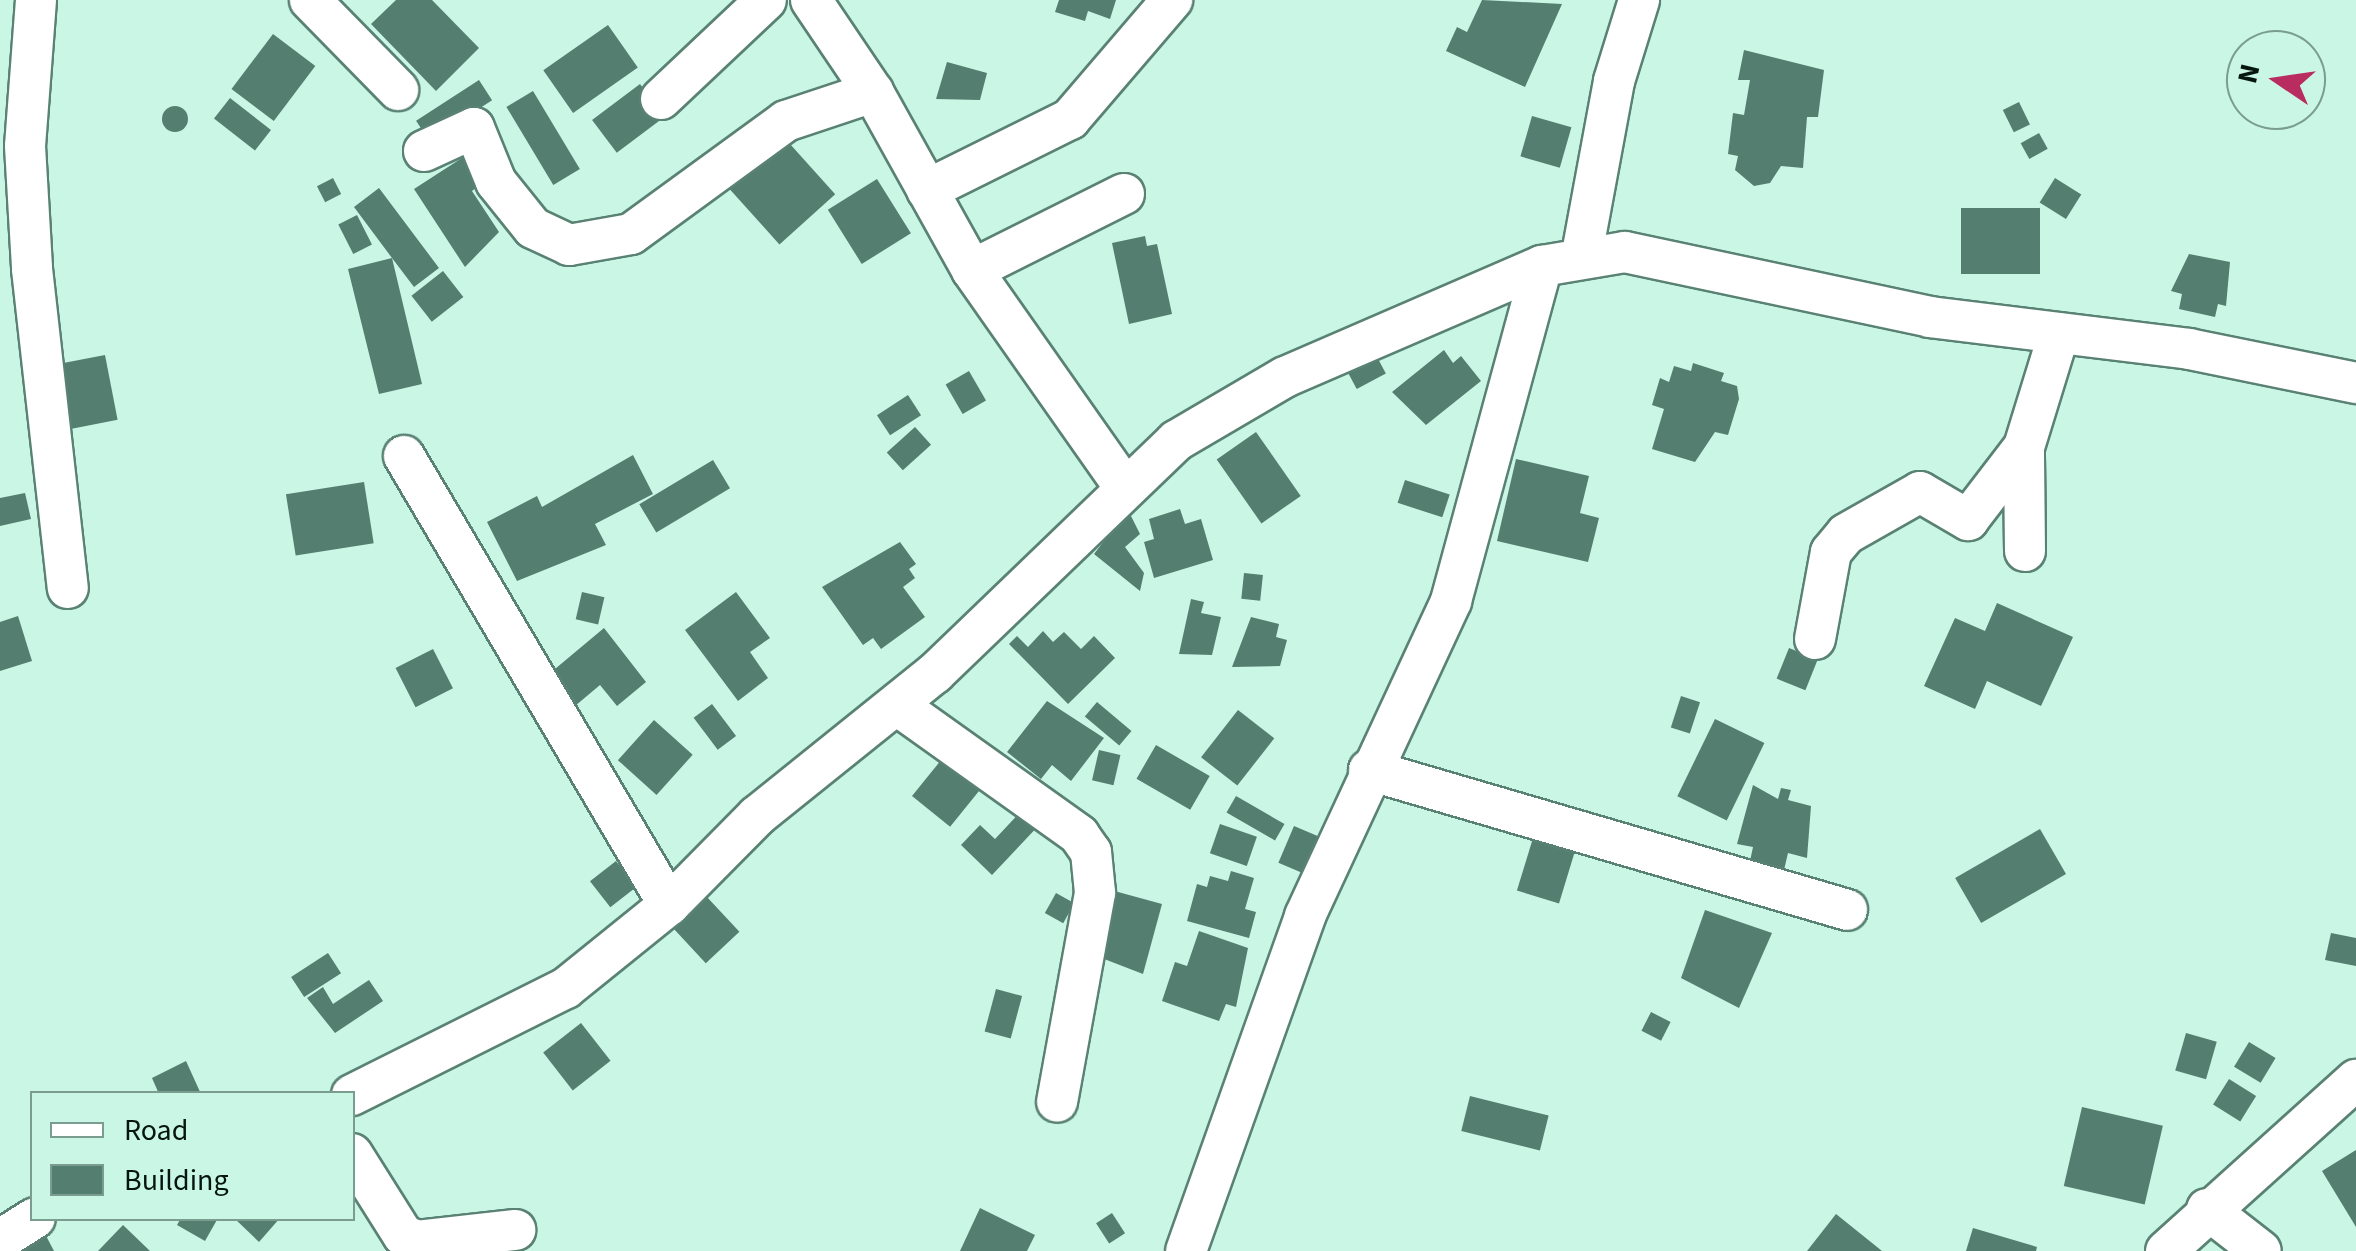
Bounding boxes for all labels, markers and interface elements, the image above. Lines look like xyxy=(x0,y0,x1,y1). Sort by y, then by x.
north arrow xyxy=(2226,30,2326,130)
text: N xyxy=(2227,60,2270,87)
legend xyxy=(30,1091,355,1221)
text: Road xyxy=(124,1109,188,1152)
text: Building xyxy=(124,1159,229,1202)

